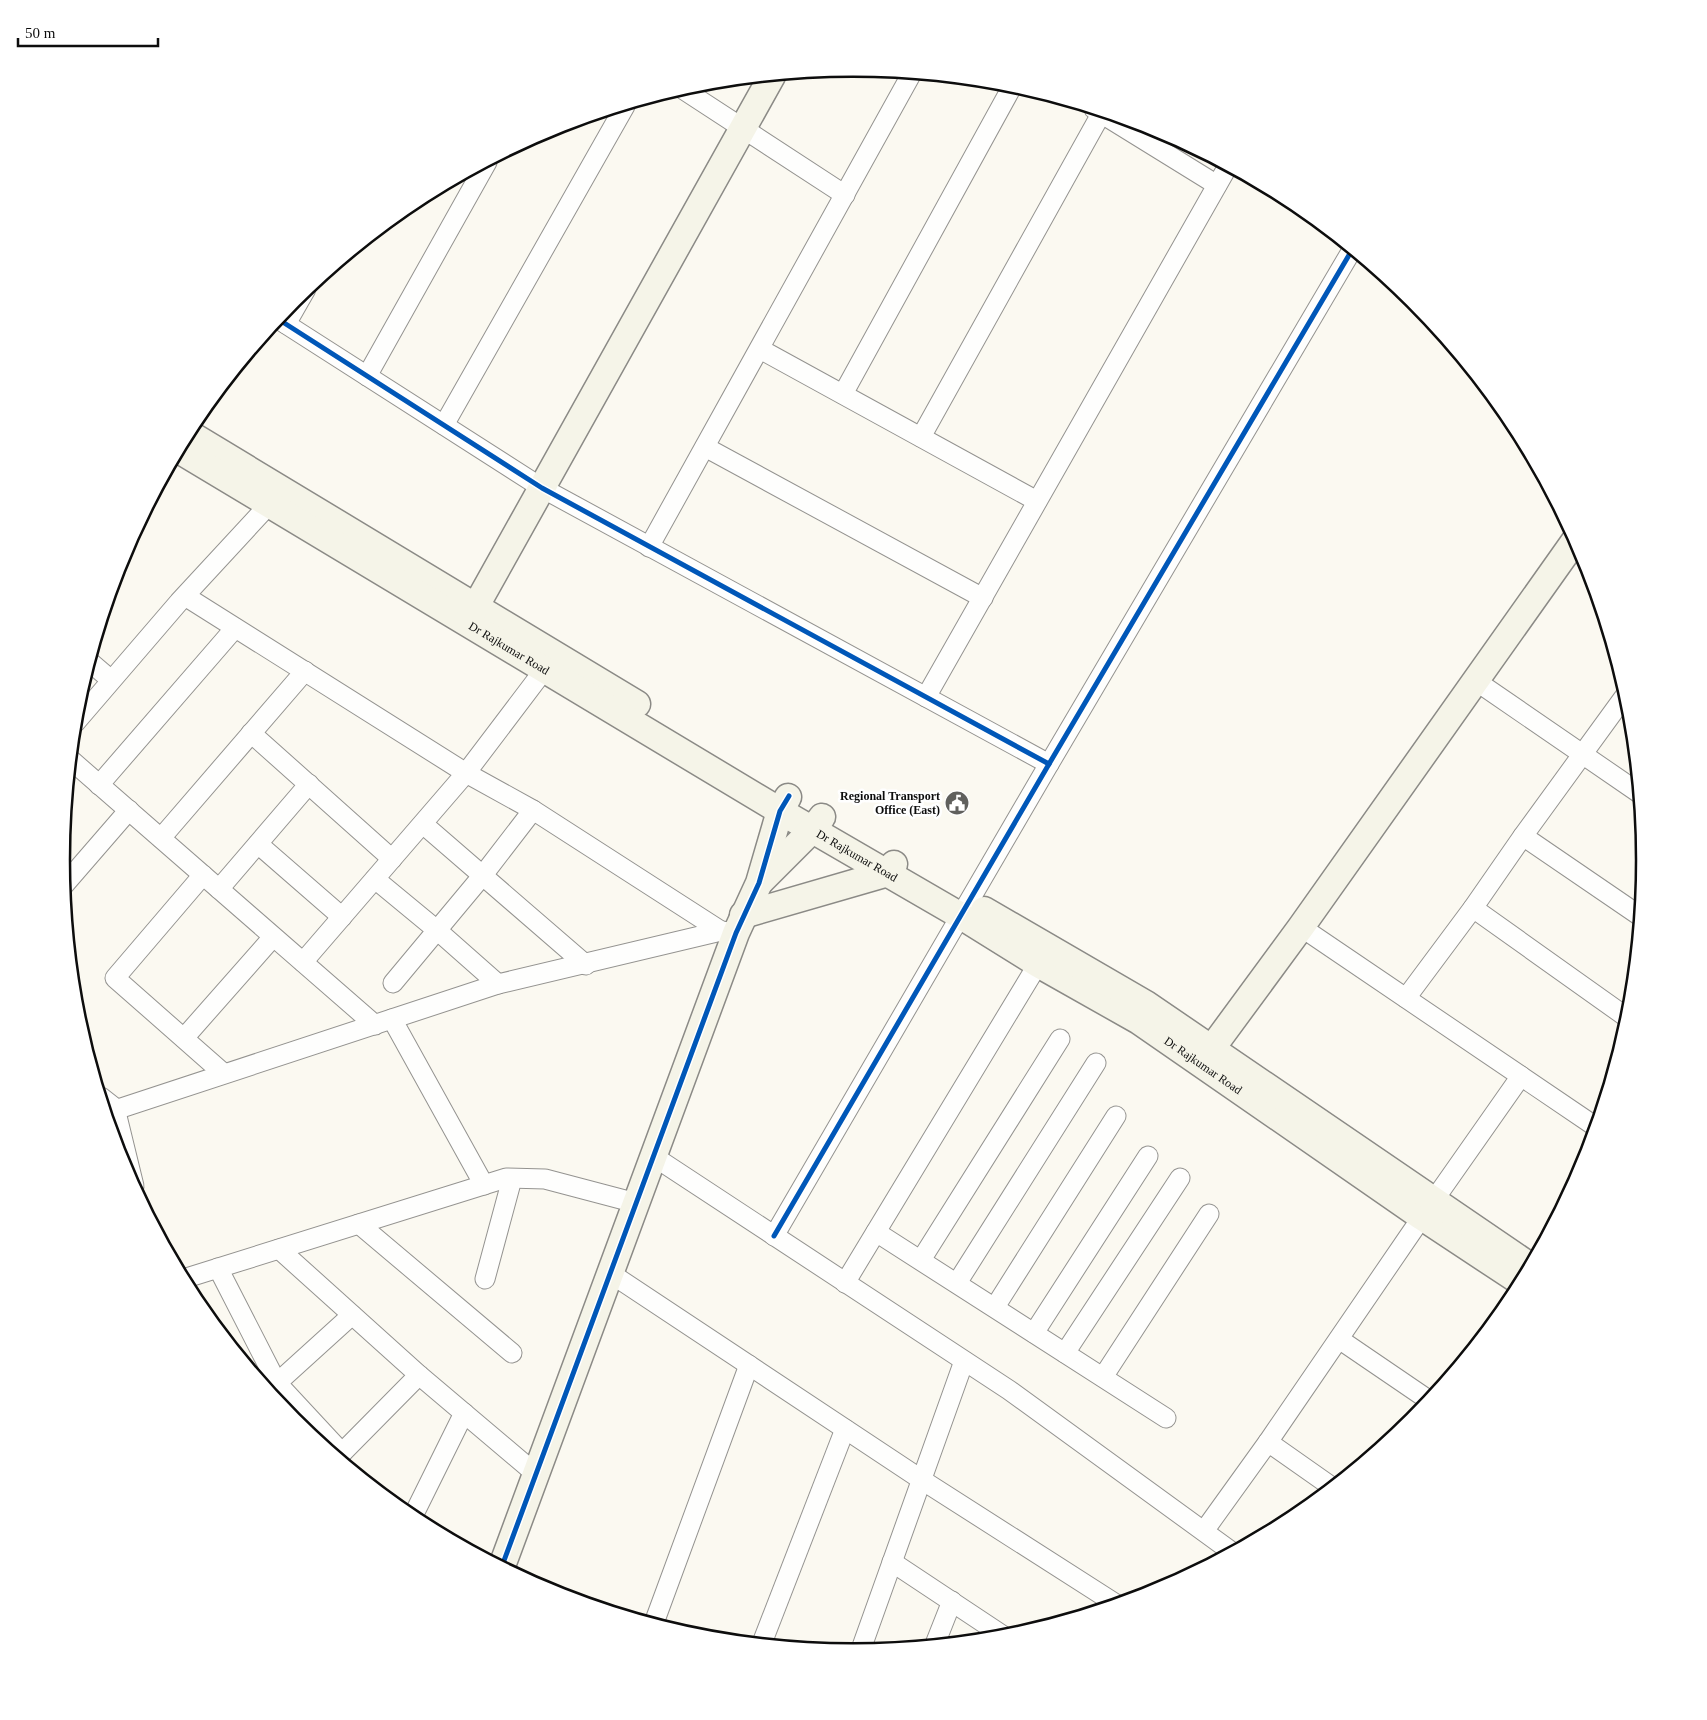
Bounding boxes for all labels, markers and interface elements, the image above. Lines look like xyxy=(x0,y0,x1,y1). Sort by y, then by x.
scale bar xyxy=(18,15,158,47)
text: 50 m xyxy=(25,25,56,41)
street label: Dr Rajkumar Road xyxy=(466,619,552,678)
place label: Regional Transport Office (East) xyxy=(840,789,940,817)
public building icon: Regional Transport Office (East) xyxy=(944,790,970,816)
street label: Dr Rajkumar Road xyxy=(814,827,900,885)
street label: Dr Rajkumar Road xyxy=(1162,1034,1245,1097)

